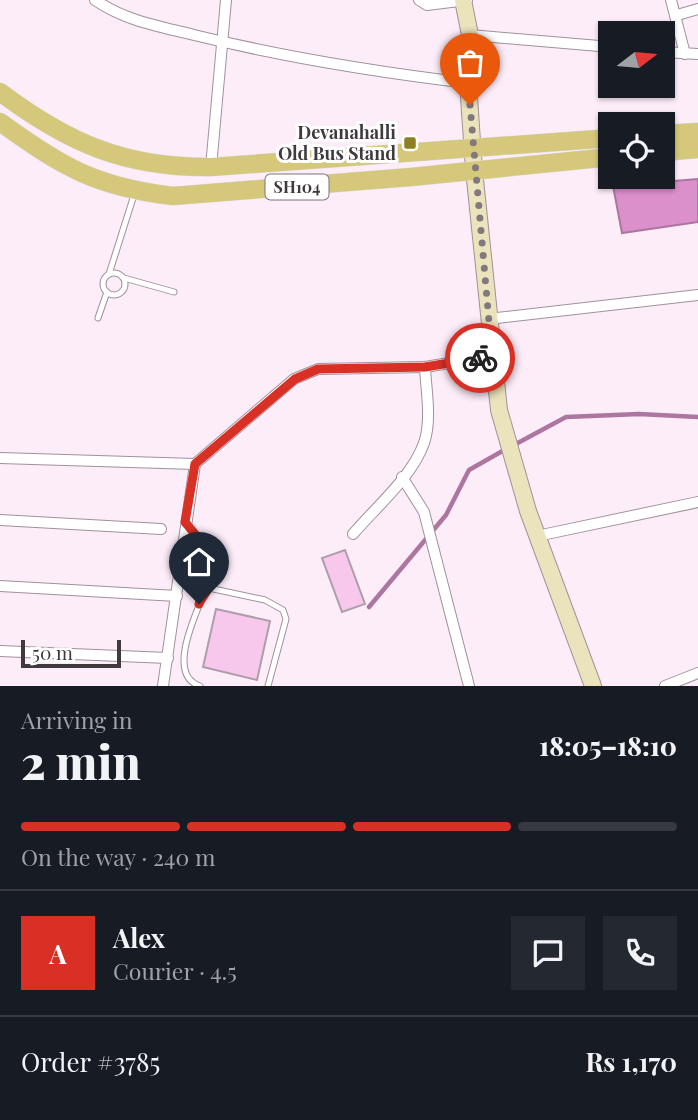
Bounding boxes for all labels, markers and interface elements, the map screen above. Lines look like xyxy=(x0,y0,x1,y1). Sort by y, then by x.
north arrow xyxy=(598,21,676,98)
map controls xyxy=(598,21,675,189)
pin xyxy=(440,33,500,105)
icon: bag xyxy=(451,44,489,82)
button: locate xyxy=(598,112,675,189)
place label: Devanahalli Old Bus Stand xyxy=(278,120,396,165)
marker: Devanahalli Old Bus Stand xyxy=(402,135,418,151)
road number: SH104 xyxy=(266,174,328,200)
courier xyxy=(445,323,515,393)
icon: bike xyxy=(461,339,499,377)
pin xyxy=(169,532,229,604)
icon: home xyxy=(180,543,218,581)
scale bar xyxy=(21,637,121,669)
text: 50 m xyxy=(32,639,73,665)
text: Arriving in xyxy=(21,704,133,735)
text: 18:05–18:10 xyxy=(539,728,677,763)
text: 2 min xyxy=(21,730,141,792)
text: On the way · 240 m xyxy=(21,841,215,872)
button: chat xyxy=(511,916,585,990)
button: phone xyxy=(603,916,677,990)
text: Alex xyxy=(113,920,165,955)
text: A xyxy=(49,936,67,971)
text: Courier · 4.5 xyxy=(113,955,237,986)
text: Order #3785 xyxy=(21,1044,160,1079)
text: Rs 1,170 xyxy=(585,1044,677,1079)

